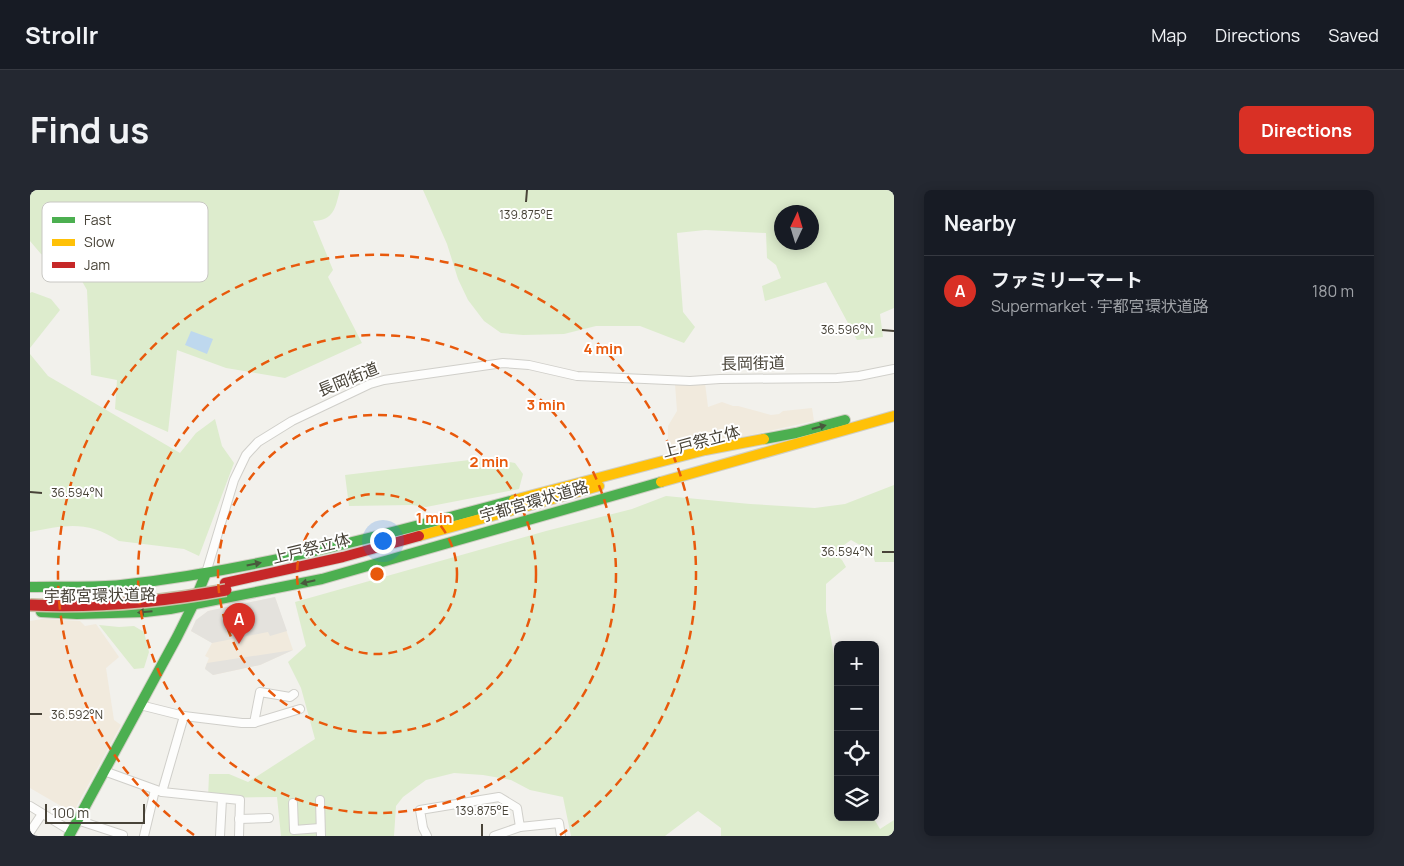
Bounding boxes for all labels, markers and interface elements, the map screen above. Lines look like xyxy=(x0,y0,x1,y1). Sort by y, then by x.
text: Strollr xyxy=(25,18,98,51)
text: Map xyxy=(1151,23,1187,47)
text: Directions xyxy=(1215,23,1300,47)
text: Saved xyxy=(1328,23,1379,47)
text: Find us xyxy=(30,106,149,154)
button: Directions xyxy=(1239,106,1374,154)
legend xyxy=(42,202,208,282)
north arrow xyxy=(774,205,819,250)
text: 139.875°E xyxy=(499,206,553,223)
text: Nearby xyxy=(944,209,1016,237)
text: Fast xyxy=(84,210,112,229)
text: Slow xyxy=(84,232,115,251)
text: Jam xyxy=(84,255,110,274)
text: ファミリーマート xyxy=(991,267,1143,293)
text: A xyxy=(955,280,965,302)
text: 180 m xyxy=(1312,280,1354,302)
text: Supermarket · 宇都宮環状道路 xyxy=(991,295,1209,317)
text: 36.596°N xyxy=(821,321,873,338)
text: 4 min xyxy=(583,338,623,359)
street label: 長岡街道 xyxy=(721,351,785,375)
street label: 長岡街道 xyxy=(314,357,382,401)
text: 3 min xyxy=(527,394,565,415)
street label: 上戸祭立体 xyxy=(660,420,742,462)
one-way arrow xyxy=(812,423,827,431)
text: 2 min xyxy=(469,451,509,472)
street label: 宇都宮環状道路 xyxy=(477,475,591,527)
text: 36.594°N xyxy=(51,484,103,501)
text: 1 min xyxy=(416,507,452,528)
street label: 上戸祭立体 xyxy=(270,528,352,568)
your location xyxy=(370,528,396,554)
text: 36.594°N xyxy=(821,543,873,560)
one-way arrow xyxy=(246,560,262,568)
centre of rings xyxy=(368,565,386,583)
one-way arrow xyxy=(301,578,316,586)
street label: 宇都宮環状道路 xyxy=(44,583,156,607)
pin: A xyxy=(223,603,255,644)
one-way arrow xyxy=(137,608,153,616)
map controls xyxy=(834,641,879,821)
button: + xyxy=(834,641,879,686)
button: − xyxy=(834,686,879,731)
text: 36.592°N xyxy=(51,706,103,723)
button: locate xyxy=(834,731,879,776)
button: layers xyxy=(834,776,879,821)
scale bar xyxy=(45,801,145,824)
text: 139.875°E xyxy=(455,802,509,819)
text: 100 m xyxy=(52,803,89,822)

